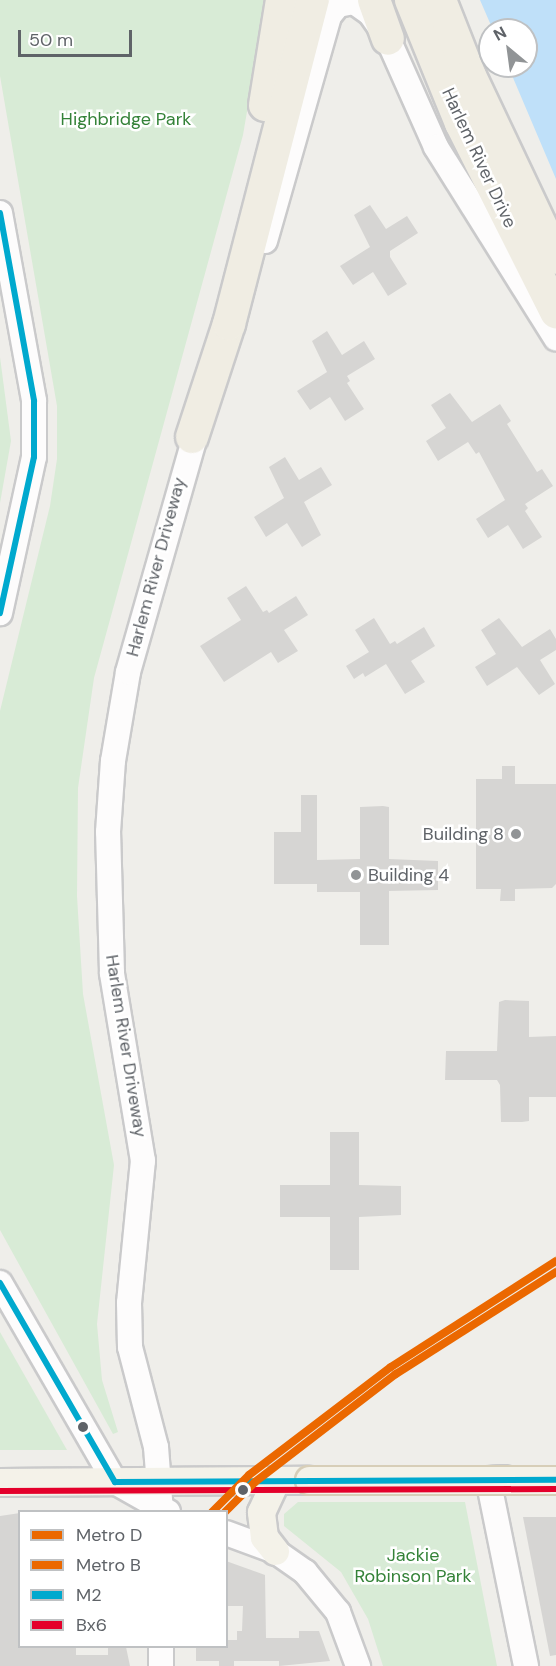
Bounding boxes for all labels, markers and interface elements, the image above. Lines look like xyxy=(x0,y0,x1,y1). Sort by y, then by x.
scale bar xyxy=(21,18,135,56)
north arrow xyxy=(478,18,538,78)
text: N xyxy=(490,22,510,46)
text: 50 m xyxy=(29,28,73,52)
street label: Harlem River Drive xyxy=(437,85,521,231)
park label: Highbridge Park xyxy=(61,108,191,130)
street label: Harlem River Driveway xyxy=(122,475,190,659)
place label: Building 8 xyxy=(423,823,504,845)
marker: Building 8 xyxy=(509,827,523,841)
place label: Building 4 xyxy=(368,864,449,886)
marker: Building 4 xyxy=(349,868,363,882)
street label: Harlem River Driveway xyxy=(101,953,151,1139)
unlabelled marker xyxy=(77,1421,89,1433)
unlabelled marker xyxy=(237,1484,249,1496)
legend xyxy=(18,1510,228,1648)
text: Metro D xyxy=(76,1523,142,1547)
park label: Jackie Robinson Park xyxy=(354,1545,472,1588)
text: Metro B xyxy=(76,1553,141,1577)
text: M2 xyxy=(76,1583,102,1607)
text: Bx6 xyxy=(76,1613,107,1637)

